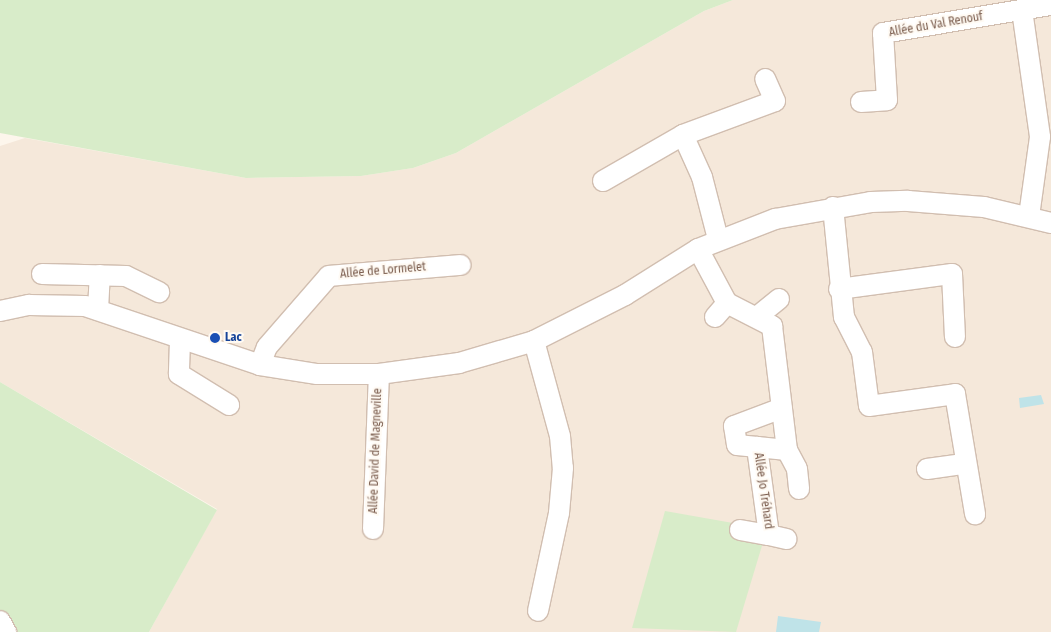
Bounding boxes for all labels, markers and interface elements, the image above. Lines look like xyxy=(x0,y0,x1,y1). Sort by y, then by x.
street label: Allée du Val Renouf xyxy=(888,10,984,40)
street label: Allée de Lormelet xyxy=(339,260,427,282)
place label: Lac xyxy=(225,331,242,345)
marker: Lac xyxy=(209,332,221,344)
street label: Allée David de Magneville xyxy=(367,388,385,514)
street label: Allée Jo Tréhard xyxy=(751,452,775,530)

